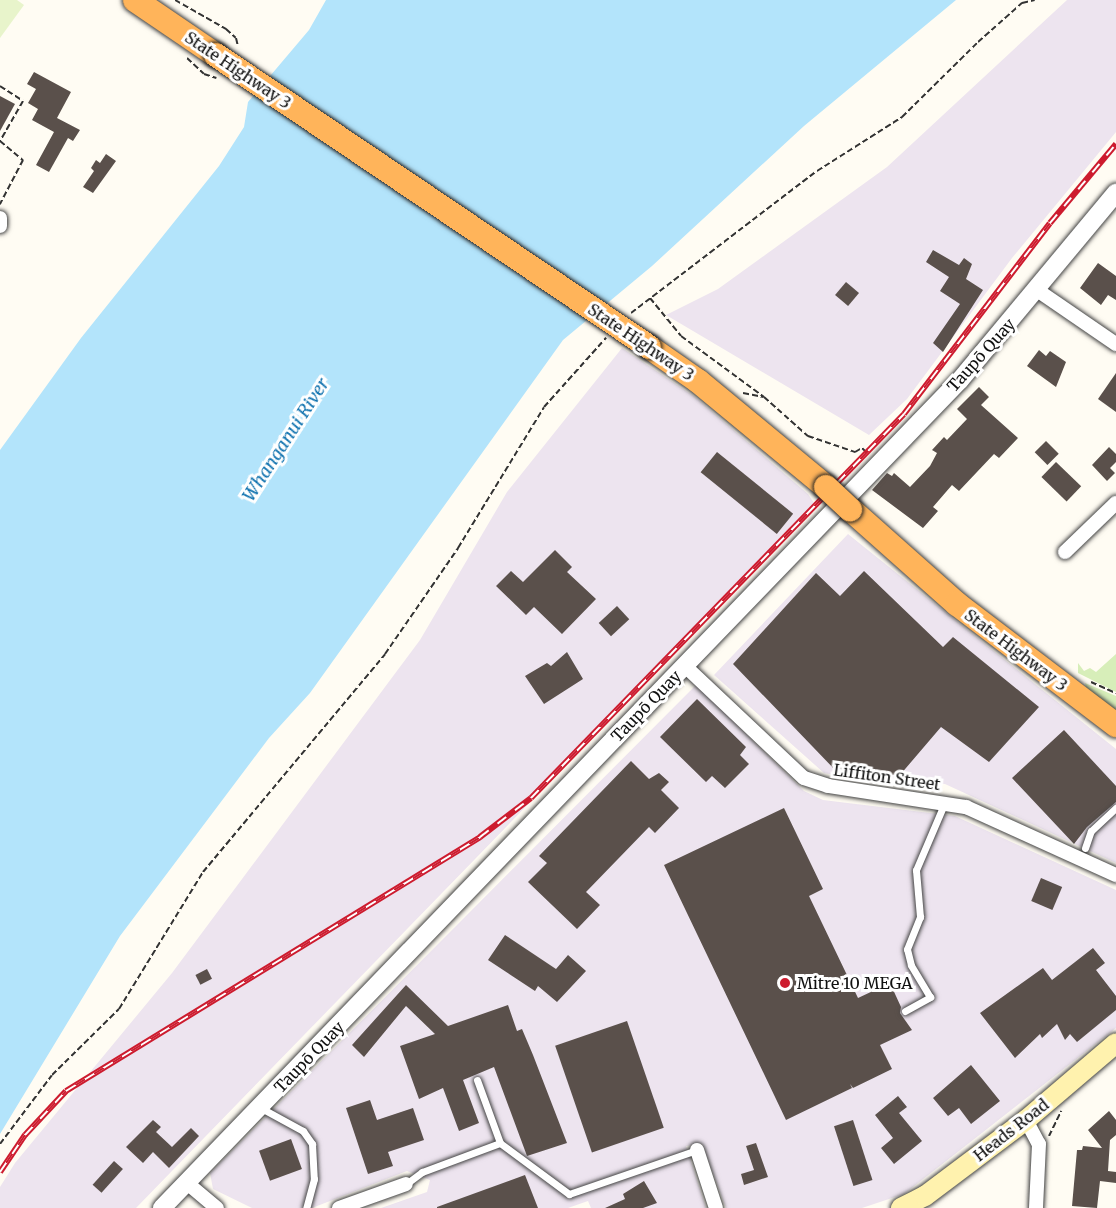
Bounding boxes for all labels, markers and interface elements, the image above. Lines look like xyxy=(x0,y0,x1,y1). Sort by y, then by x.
street label: State Highway 3 xyxy=(181,27,295,113)
street label: State Highway 3 xyxy=(584,299,698,385)
street label: Taupō Quay xyxy=(943,314,1019,396)
water label: Whanganui River xyxy=(238,374,334,506)
street label: State Highway 3 xyxy=(961,605,1071,695)
street label: Taupō Quay xyxy=(607,666,685,746)
street label: Liffiton Street xyxy=(832,760,942,794)
place label: Mitre 10 MEGA xyxy=(797,973,913,993)
marker: Mitre 10 MEGA xyxy=(778,976,792,990)
street label: Taupō Quay xyxy=(270,1017,348,1097)
street label: Heads Road xyxy=(970,1095,1052,1165)

